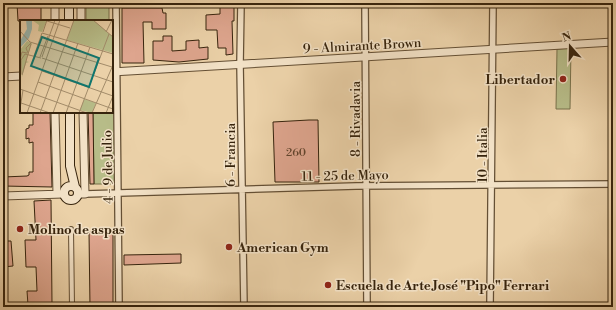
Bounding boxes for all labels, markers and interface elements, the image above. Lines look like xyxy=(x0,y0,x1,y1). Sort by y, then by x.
inset map xyxy=(20,20,113,113)
north arrow xyxy=(550,26,590,66)
text: N xyxy=(560,29,574,46)
street label: 9 - Almirante Brown xyxy=(302,35,422,57)
place label: Libertador xyxy=(486,72,555,88)
marker: Libertador xyxy=(558,74,568,84)
street label: 8 - Rivadavia xyxy=(348,81,364,157)
street label: 6 - Francia xyxy=(223,123,239,187)
street label: 10 - Italia xyxy=(475,127,491,183)
street label: 4 - 9 de Julio xyxy=(99,130,117,204)
house number: 260 xyxy=(286,146,306,160)
street label: 11 - 25 de Mayo xyxy=(301,167,389,185)
place label: Molino de aspas xyxy=(28,222,125,238)
marker: Molino de aspas xyxy=(15,224,25,234)
place label: American Gym xyxy=(236,240,329,256)
marker: American Gym xyxy=(224,242,234,252)
place label: Escuela de Arte José "Pipo" Ferrari xyxy=(336,278,549,294)
marker: Escuela de Arte José "Pipo" Ferrari xyxy=(323,280,333,290)

